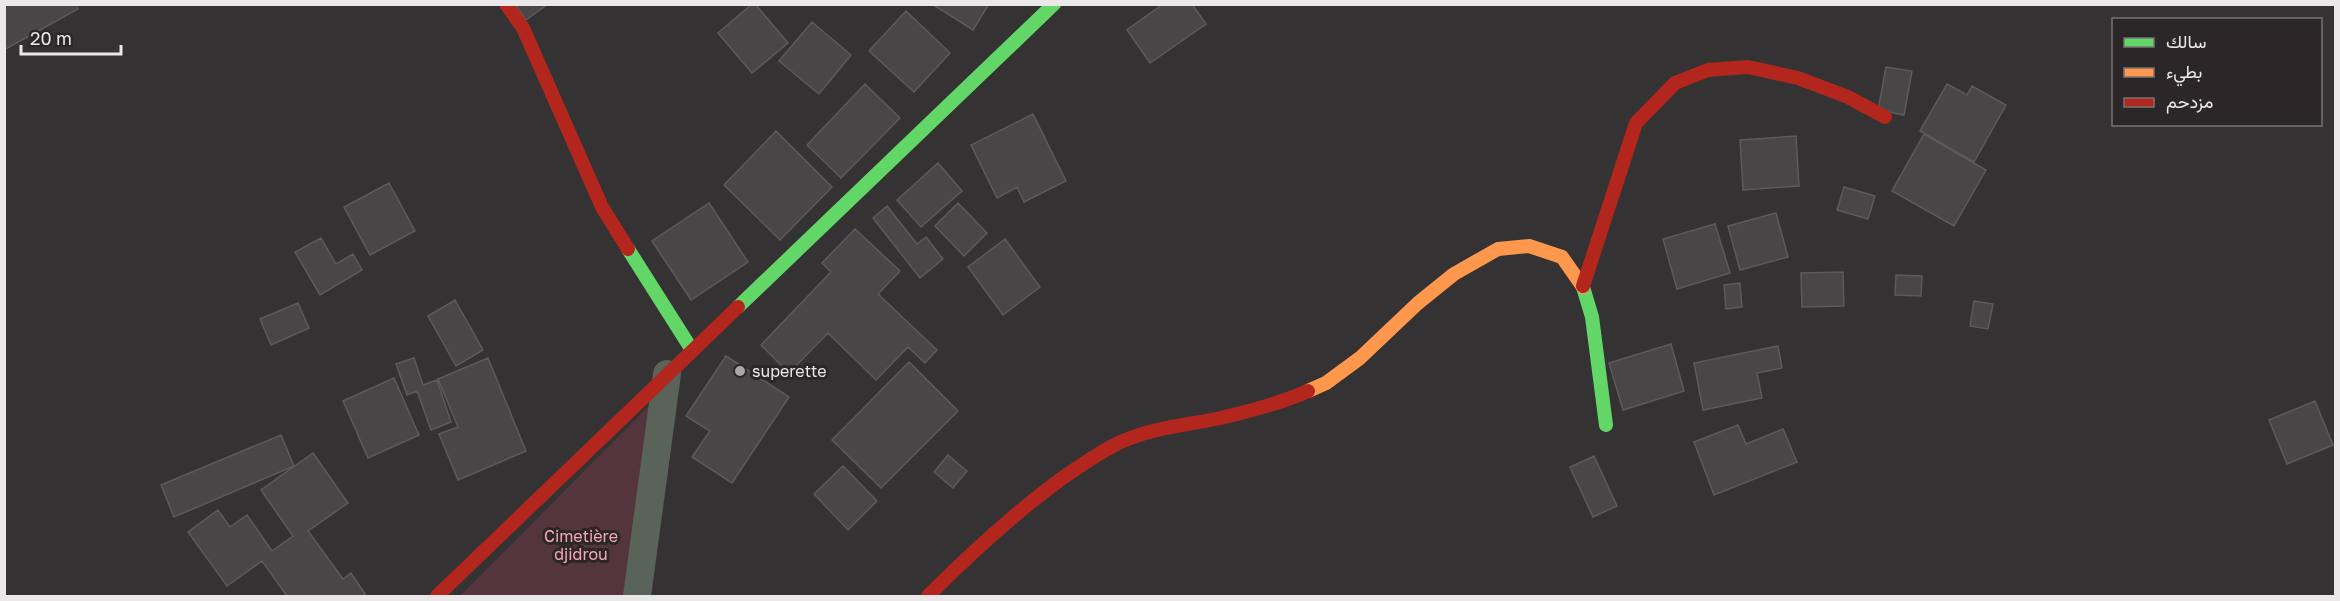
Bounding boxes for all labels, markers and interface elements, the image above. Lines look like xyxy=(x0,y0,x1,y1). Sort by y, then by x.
scale bar xyxy=(21,18,122,56)
legend xyxy=(2112,18,2322,126)
text: 20 m xyxy=(30,27,72,49)
text: سالك xyxy=(2166,30,2206,52)
text: بطيء xyxy=(2166,60,2202,87)
text: مزدحم xyxy=(2166,90,2213,114)
place label: superette xyxy=(752,361,827,381)
marker: superette xyxy=(733,364,747,378)
park label: Cimetière djidrou xyxy=(544,526,618,564)

